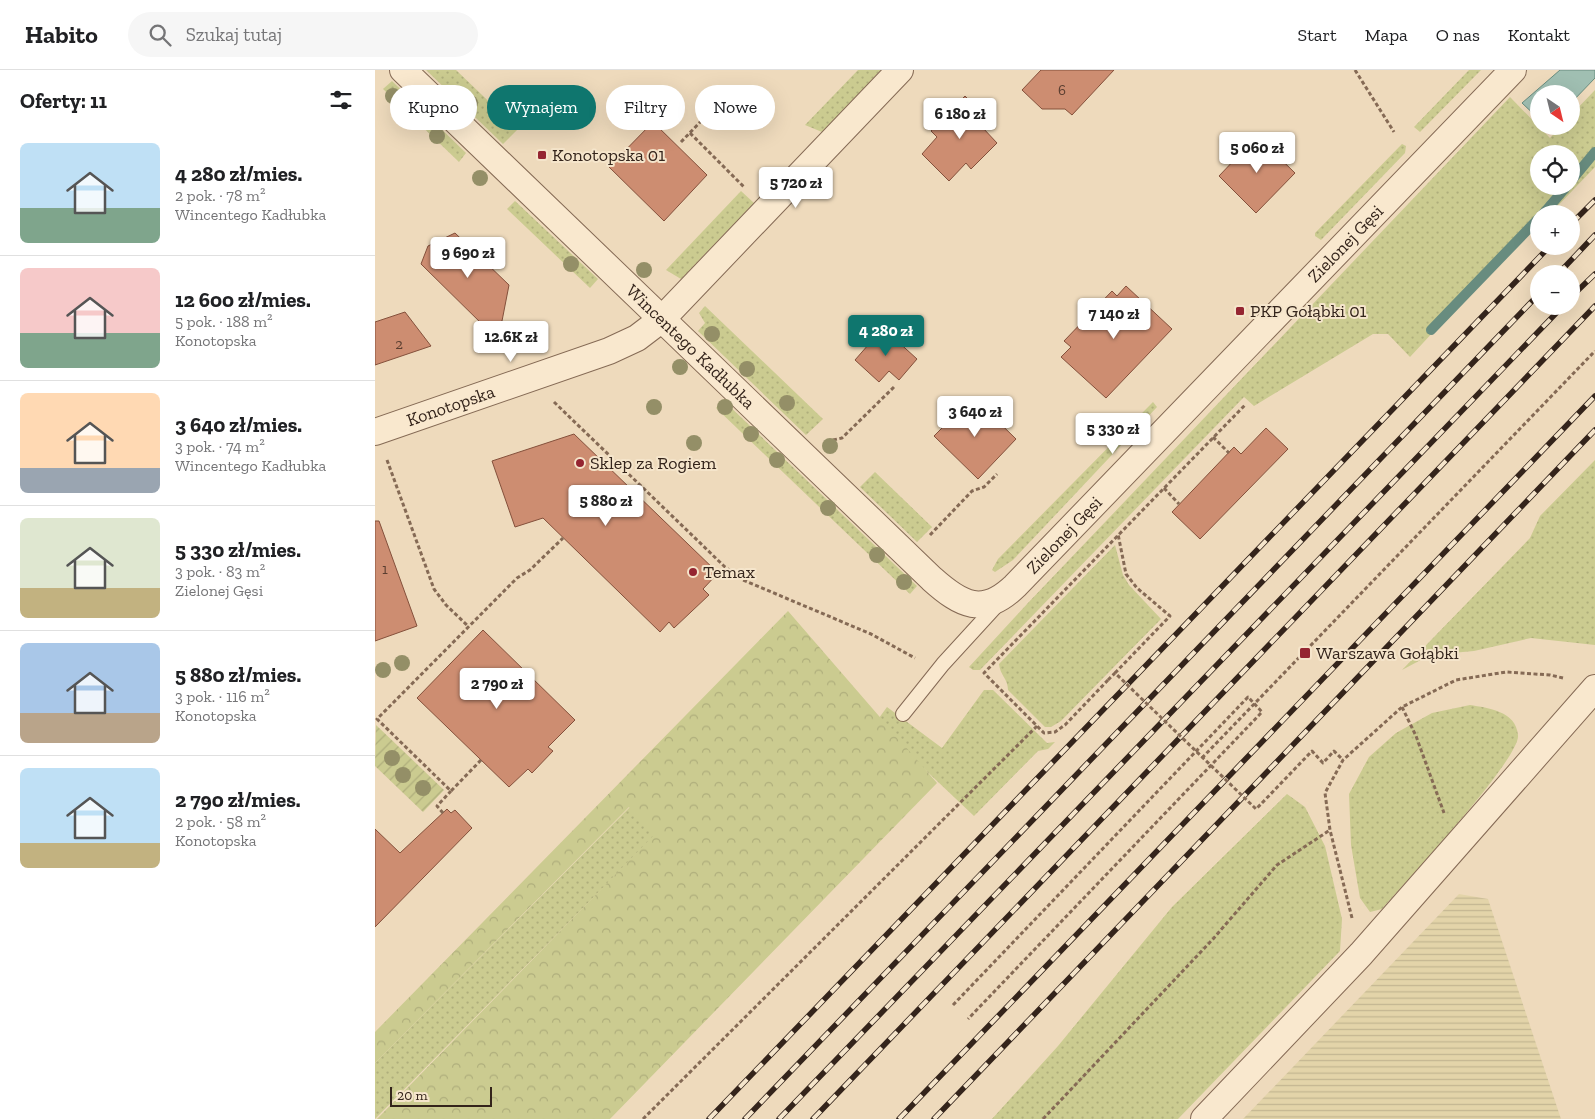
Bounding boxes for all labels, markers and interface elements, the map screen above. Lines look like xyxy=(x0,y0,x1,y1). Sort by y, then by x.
search box xyxy=(128,12,478,57)
text: Habito xyxy=(25,20,98,49)
icon: search xyxy=(146,21,174,49)
text: Szukaj tutaj xyxy=(186,23,282,46)
text: Start xyxy=(1298,24,1337,46)
text: Mapa xyxy=(1365,24,1408,46)
text: O nas xyxy=(1436,24,1480,46)
text: Kontakt xyxy=(1508,24,1570,46)
house number: 6 xyxy=(1058,81,1066,99)
chip: Kupno xyxy=(390,85,477,130)
chip: Wynajem xyxy=(487,85,596,130)
chip: Filtry xyxy=(606,85,685,130)
chip: Nowe xyxy=(695,85,775,130)
north arrow xyxy=(1530,85,1580,135)
map controls xyxy=(1530,85,1580,315)
icon: filters xyxy=(327,86,355,114)
text: Oferty: 11 xyxy=(20,88,107,113)
pin: 6 180 zł xyxy=(908,98,1012,140)
text: 6 180 zł xyxy=(934,104,986,123)
pin: 5 060 zł xyxy=(1205,132,1309,174)
text: 5 060 zł xyxy=(1230,138,1284,157)
place label: Konotopska 01 xyxy=(552,144,665,166)
button: locate xyxy=(1530,145,1580,195)
marker: Konotopska 01 xyxy=(536,149,548,161)
text: 4 280 zł/mies. xyxy=(175,161,302,186)
icon: home xyxy=(60,163,120,223)
pin: 5 720 zł xyxy=(744,166,848,209)
text: 5 720 zł xyxy=(770,173,822,192)
text: 2 pok. · 78 m² xyxy=(175,186,265,205)
street label: Zielonej Gęsi xyxy=(1303,200,1388,287)
text: Wincentego Kadłubka xyxy=(175,205,326,224)
button: + xyxy=(1530,205,1580,255)
pin: 9 690 zł xyxy=(416,236,520,279)
text: 9 690 zł xyxy=(441,243,495,262)
button: − xyxy=(1530,265,1580,315)
street label: Wincentego Kadłubka xyxy=(622,280,760,414)
text: 12 600 zł/mies. xyxy=(175,287,311,312)
icon: home xyxy=(60,288,120,348)
pin: 7 140 zł xyxy=(1062,298,1166,340)
place label: PKP Gołąbki 01 xyxy=(1250,300,1367,322)
text: 7 140 zł xyxy=(1088,304,1140,323)
marker: PKP Gołąbki 01 xyxy=(1234,305,1246,317)
text: 5 pok. · 188 m² xyxy=(175,312,273,331)
pin: 4 280 zł xyxy=(834,314,938,357)
pin: 12.6K zł xyxy=(459,320,563,363)
text: 4 280 zł xyxy=(859,321,913,340)
text: 12.6K zł xyxy=(484,327,538,346)
text: Konotopska xyxy=(175,331,257,350)
house number: 2 xyxy=(395,335,403,353)
street label: Konotopska xyxy=(404,380,498,431)
pin: 3 640 zł xyxy=(923,396,1027,438)
text: 3 640 zł xyxy=(948,402,1002,421)
text: 3 640 zł/mies. xyxy=(175,412,302,437)
pin: 5 330 zł xyxy=(1061,412,1165,455)
icon: home xyxy=(60,413,120,473)
text: 5 330 zł xyxy=(1087,419,1139,438)
text: 3 pok. · 74 m² xyxy=(175,437,265,456)
place label: Sklep za Rogiem xyxy=(590,452,717,474)
text: Wincentego Kadłubka xyxy=(175,456,326,475)
marker: Sklep za Rogiem xyxy=(574,457,586,469)
pin: 5 880 zł xyxy=(554,484,658,527)
text: 5 880 zł xyxy=(579,491,633,510)
street label: Zielonej Gęsi xyxy=(1022,492,1107,578)
text: 5 330 zł/mies. xyxy=(175,537,301,562)
icon: home xyxy=(60,538,120,598)
house number: 1 xyxy=(382,560,388,578)
place label: Temax xyxy=(703,561,755,583)
text: 3 pok. · 83 m² xyxy=(175,562,265,581)
marker: Temax xyxy=(687,566,699,578)
text: Zielonej Gęsi xyxy=(175,581,263,600)
place label: Warszawa Gołąbki xyxy=(1316,642,1459,664)
marker: Warszawa Gołąbki xyxy=(1298,646,1312,660)
text: 5 880 zł/mies. xyxy=(175,662,301,687)
icon: home xyxy=(60,663,120,723)
pin: 2 790 zł xyxy=(445,668,549,710)
text: 2 790 zł xyxy=(471,674,523,693)
text: 3 pok. · 116 m² xyxy=(175,687,270,706)
text: Konotopska xyxy=(175,706,257,725)
text: 2 790 zł/mies. xyxy=(175,787,301,812)
icon: home xyxy=(60,788,120,848)
text: 2 pok. · 58 m² xyxy=(175,812,266,831)
text: Konotopska xyxy=(175,831,257,850)
scale bar xyxy=(390,1084,493,1107)
text: 20 m xyxy=(397,1087,428,1104)

